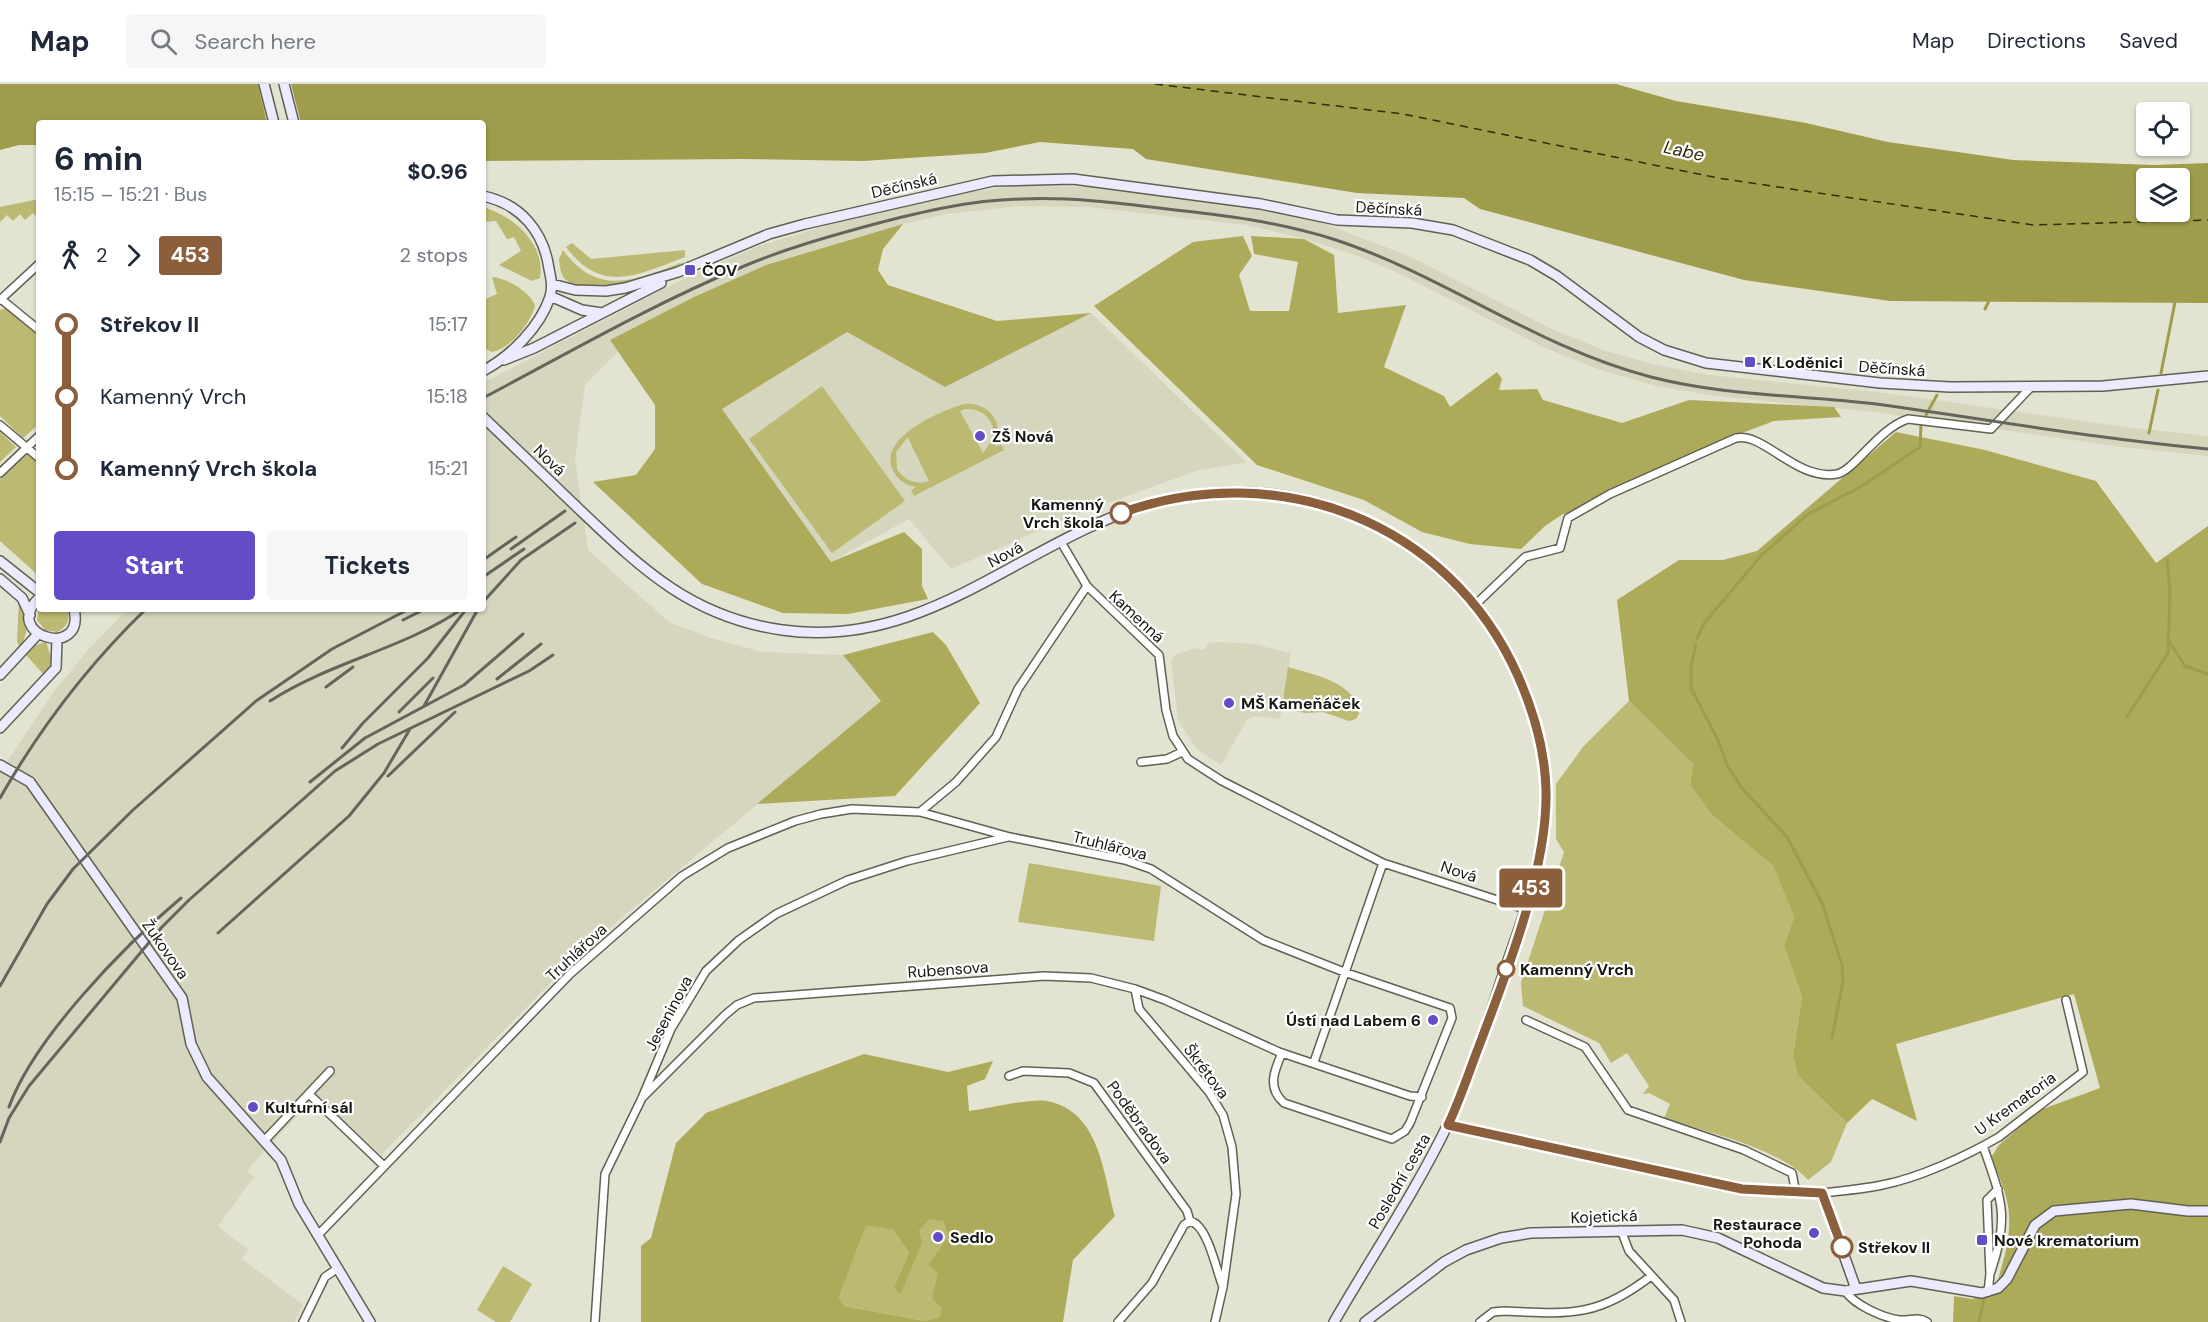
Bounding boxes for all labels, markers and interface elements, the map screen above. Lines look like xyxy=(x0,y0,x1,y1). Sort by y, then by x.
search box xyxy=(126,14,546,68)
text: Map xyxy=(30,23,90,60)
icon: search xyxy=(147,25,180,58)
text: Search here xyxy=(195,27,316,56)
text: Map xyxy=(1912,27,1954,55)
text: Directions xyxy=(1987,27,2086,55)
text: Saved xyxy=(2119,27,2178,55)
map controls xyxy=(2136,102,2190,222)
button: locate xyxy=(2136,102,2190,156)
water label: Labe xyxy=(1662,135,1706,167)
text: 6 min xyxy=(54,137,143,180)
text: $0.96 xyxy=(407,157,468,186)
street label: Děčínská xyxy=(869,168,939,203)
button: layers xyxy=(2136,168,2190,222)
text: 15:15 – 15:21 · Bus xyxy=(54,181,207,207)
street label: Děčínská xyxy=(1355,196,1423,221)
icon: walk xyxy=(54,239,87,272)
icon: forward xyxy=(117,239,150,272)
text: 453 xyxy=(171,241,210,269)
text: 2 xyxy=(96,242,108,268)
text: 2 stops xyxy=(400,242,468,268)
place label: ČOV xyxy=(702,260,738,281)
marker: ČOV xyxy=(683,263,697,277)
text: Střekov II xyxy=(100,310,199,339)
text: 15:17 xyxy=(429,311,468,337)
place label: K Loděnici xyxy=(1762,352,1843,373)
marker: K Loděnici xyxy=(1743,355,1757,369)
street label: Děčínská xyxy=(1858,356,1926,381)
text: Kamenný Vrch xyxy=(100,382,246,411)
text: 15:18 xyxy=(427,383,468,409)
place label: ZŠ Nová xyxy=(992,426,1054,447)
marker: ZŠ Nová xyxy=(973,429,987,443)
street label: Nová xyxy=(529,440,570,481)
text: Kamenný Vrch škola xyxy=(100,454,317,483)
text: 15:21 xyxy=(428,455,468,481)
place label: Kamenný Vrch škola xyxy=(1023,494,1104,533)
marker: Kamenný Vrch škola xyxy=(1110,502,1132,524)
button: Start xyxy=(54,531,255,600)
button: Tickets xyxy=(267,531,468,600)
street label: Nová xyxy=(984,537,1026,572)
street label: Kamenná xyxy=(1105,585,1169,647)
place label: MŠ Kameňáček xyxy=(1241,693,1361,714)
marker: MŠ Kameňáček xyxy=(1222,696,1236,710)
street label: Truhlářova xyxy=(1070,826,1149,865)
street label: Nová xyxy=(1438,856,1480,887)
line badge: 453 xyxy=(1496,868,1565,908)
text: 453 xyxy=(1511,874,1551,902)
street label: Žukovova xyxy=(137,915,194,983)
street label: Truhlářova xyxy=(541,919,611,986)
street label: Rubensova xyxy=(907,956,989,983)
place label: Kamenný Vrch xyxy=(1520,959,1634,980)
marker: Kamenný Vrch xyxy=(1497,960,1515,978)
street label: Jeseninova xyxy=(640,972,697,1054)
place label: Ústí nad Labem 6 xyxy=(1286,1010,1421,1031)
marker: Ústí nad Labem 6 xyxy=(1426,1013,1440,1027)
street label: Škrétova xyxy=(1179,1040,1234,1103)
street label: U Krematoria xyxy=(1970,1067,2060,1140)
street label: Poděbradova xyxy=(1102,1077,1177,1168)
place label: Kulturní sál xyxy=(265,1097,353,1118)
marker: Kulturní sál xyxy=(246,1100,260,1114)
street label: Poslední cesta xyxy=(1364,1130,1435,1233)
street label: Kojetická xyxy=(1570,1205,1638,1228)
place label: Restaurace Pohoda xyxy=(1713,1214,1802,1253)
marker: Restaurace Pohoda xyxy=(1807,1226,1821,1240)
place label: Sedlo xyxy=(950,1227,994,1248)
marker: Sedlo xyxy=(931,1230,945,1244)
place label: Nové krematorium xyxy=(1994,1230,2139,1251)
marker: Nové krematorium xyxy=(1975,1233,1989,1247)
marker: Střekov II xyxy=(1831,1236,1853,1258)
place label: Střekov II xyxy=(1858,1237,1930,1258)

